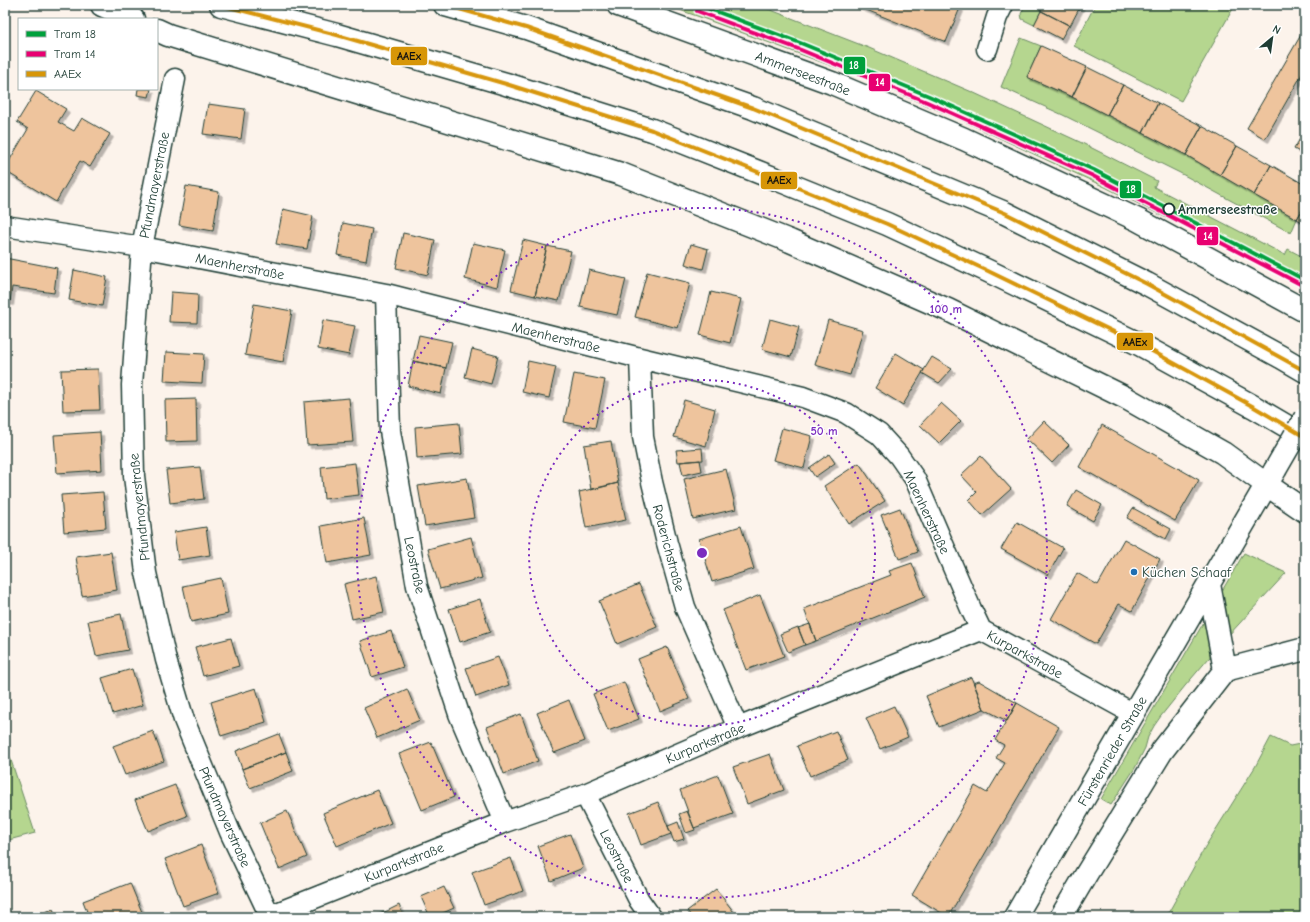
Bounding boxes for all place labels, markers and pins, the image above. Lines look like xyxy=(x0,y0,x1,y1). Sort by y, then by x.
place label: Ammerseestraße xyxy=(1178,201,1277,218)
marker: Ammerseestraße xyxy=(1162,202,1176,216)
centre of rings xyxy=(695,546,709,560)
place label: Küchen Schaaf xyxy=(1142,564,1232,581)
marker: Küchen Schaaf xyxy=(1129,567,1139,577)

